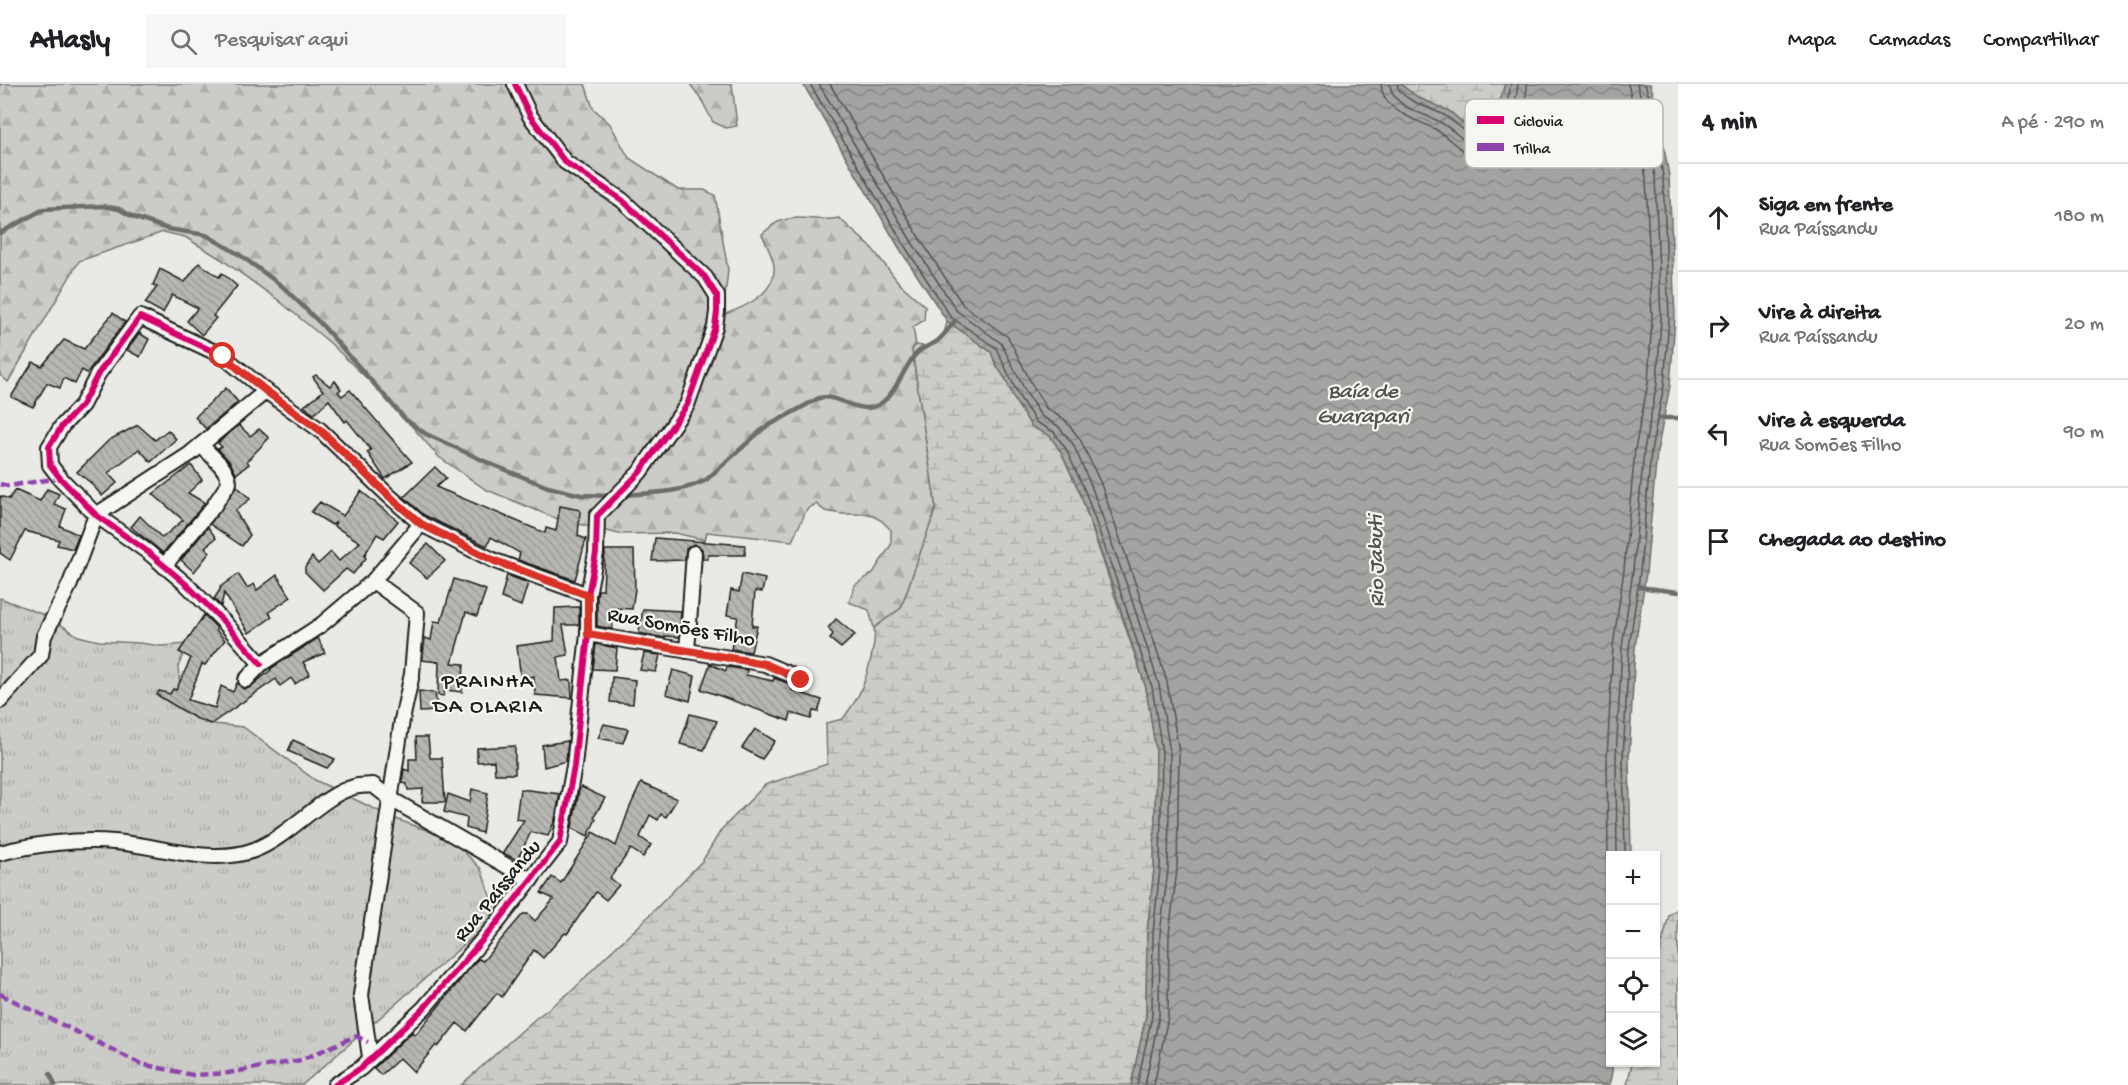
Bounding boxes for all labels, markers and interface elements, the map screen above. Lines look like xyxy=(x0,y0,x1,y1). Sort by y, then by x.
search box xyxy=(146,14,566,68)
text: Atlasly xyxy=(30,25,110,58)
icon: search xyxy=(167,25,200,58)
text: Pesquisar aqui xyxy=(215,28,349,54)
text: Mapa xyxy=(1788,29,1836,54)
text: Camadas xyxy=(1869,29,1950,54)
text: Compartilhar xyxy=(1983,29,2098,54)
legend xyxy=(1465,99,1663,168)
text: 4 min xyxy=(1702,108,1757,139)
text: A pé · 290 m xyxy=(2001,112,2104,135)
text: Ciclovia xyxy=(1514,114,1564,133)
text: Trilha xyxy=(1513,141,1551,160)
text: Siga em frente xyxy=(1759,193,1893,219)
icon: ahead xyxy=(1702,201,1735,234)
text: 180 m xyxy=(2055,206,2104,229)
text: Rua Paíssandu xyxy=(1759,219,1878,242)
text: Vire à direita xyxy=(1759,301,1881,327)
icon: right xyxy=(1702,309,1735,342)
text: 20 m xyxy=(2064,314,2104,337)
text: Rua Paíssandu xyxy=(1759,327,1878,350)
route start xyxy=(209,342,235,368)
water label: Baía de Guarapari xyxy=(1317,380,1411,431)
text: Vire à esquerda xyxy=(1759,409,1905,435)
icon: left xyxy=(1702,417,1735,450)
text: 90 m xyxy=(2064,422,2104,445)
text: Rua Somões Filho xyxy=(1759,435,1901,458)
water label: Rio Jabuti xyxy=(1364,512,1392,607)
icon: arrive xyxy=(1702,525,1735,558)
text: Chegada ao destino xyxy=(1759,528,1946,554)
street label: Rua Somões Filho xyxy=(605,604,757,654)
route end xyxy=(787,666,813,692)
district label: PRAINHA DA OLARIA xyxy=(431,670,543,721)
street label: Rua Paíssandu xyxy=(450,836,548,948)
map controls xyxy=(1606,851,1660,1067)
button: + xyxy=(1606,851,1660,905)
button: − xyxy=(1606,905,1660,959)
button: locate xyxy=(1606,959,1660,1013)
button: layers xyxy=(1606,1013,1660,1067)

